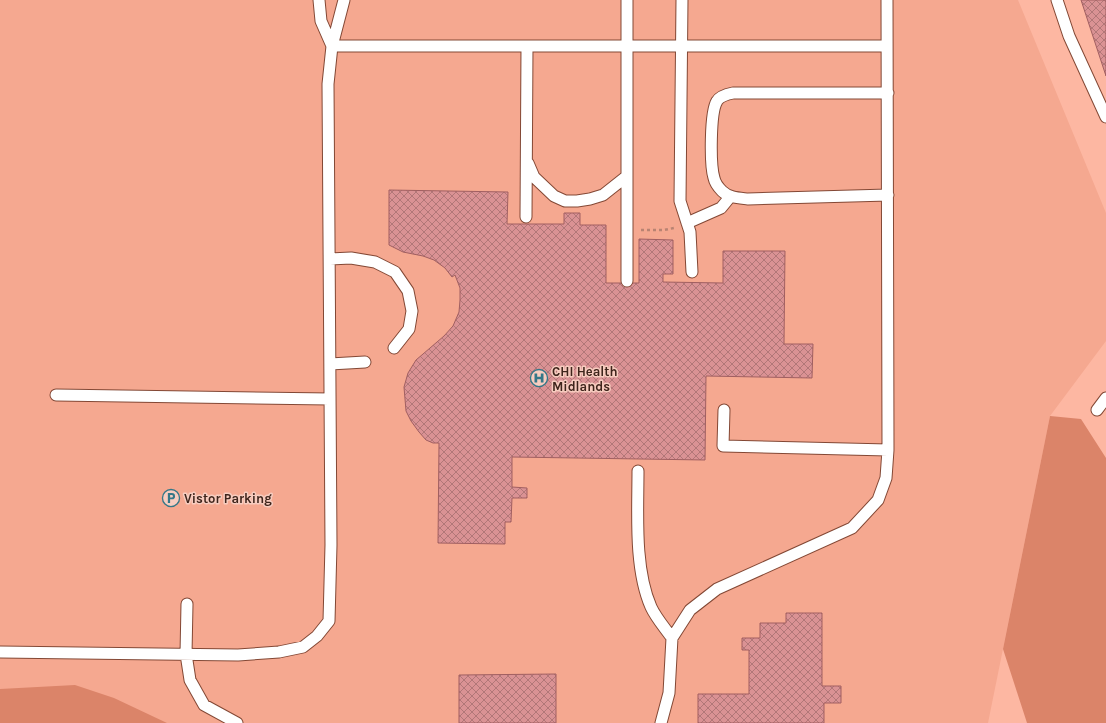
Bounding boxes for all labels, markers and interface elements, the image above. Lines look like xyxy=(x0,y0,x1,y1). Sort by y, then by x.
place label: CHI Health Midlands xyxy=(552,364,618,394)
hospital icon: CHI Health Midlands xyxy=(529,368,549,388)
parking icon: Vistor Parking xyxy=(161,488,181,508)
place label: Vistor Parking xyxy=(184,491,272,506)

